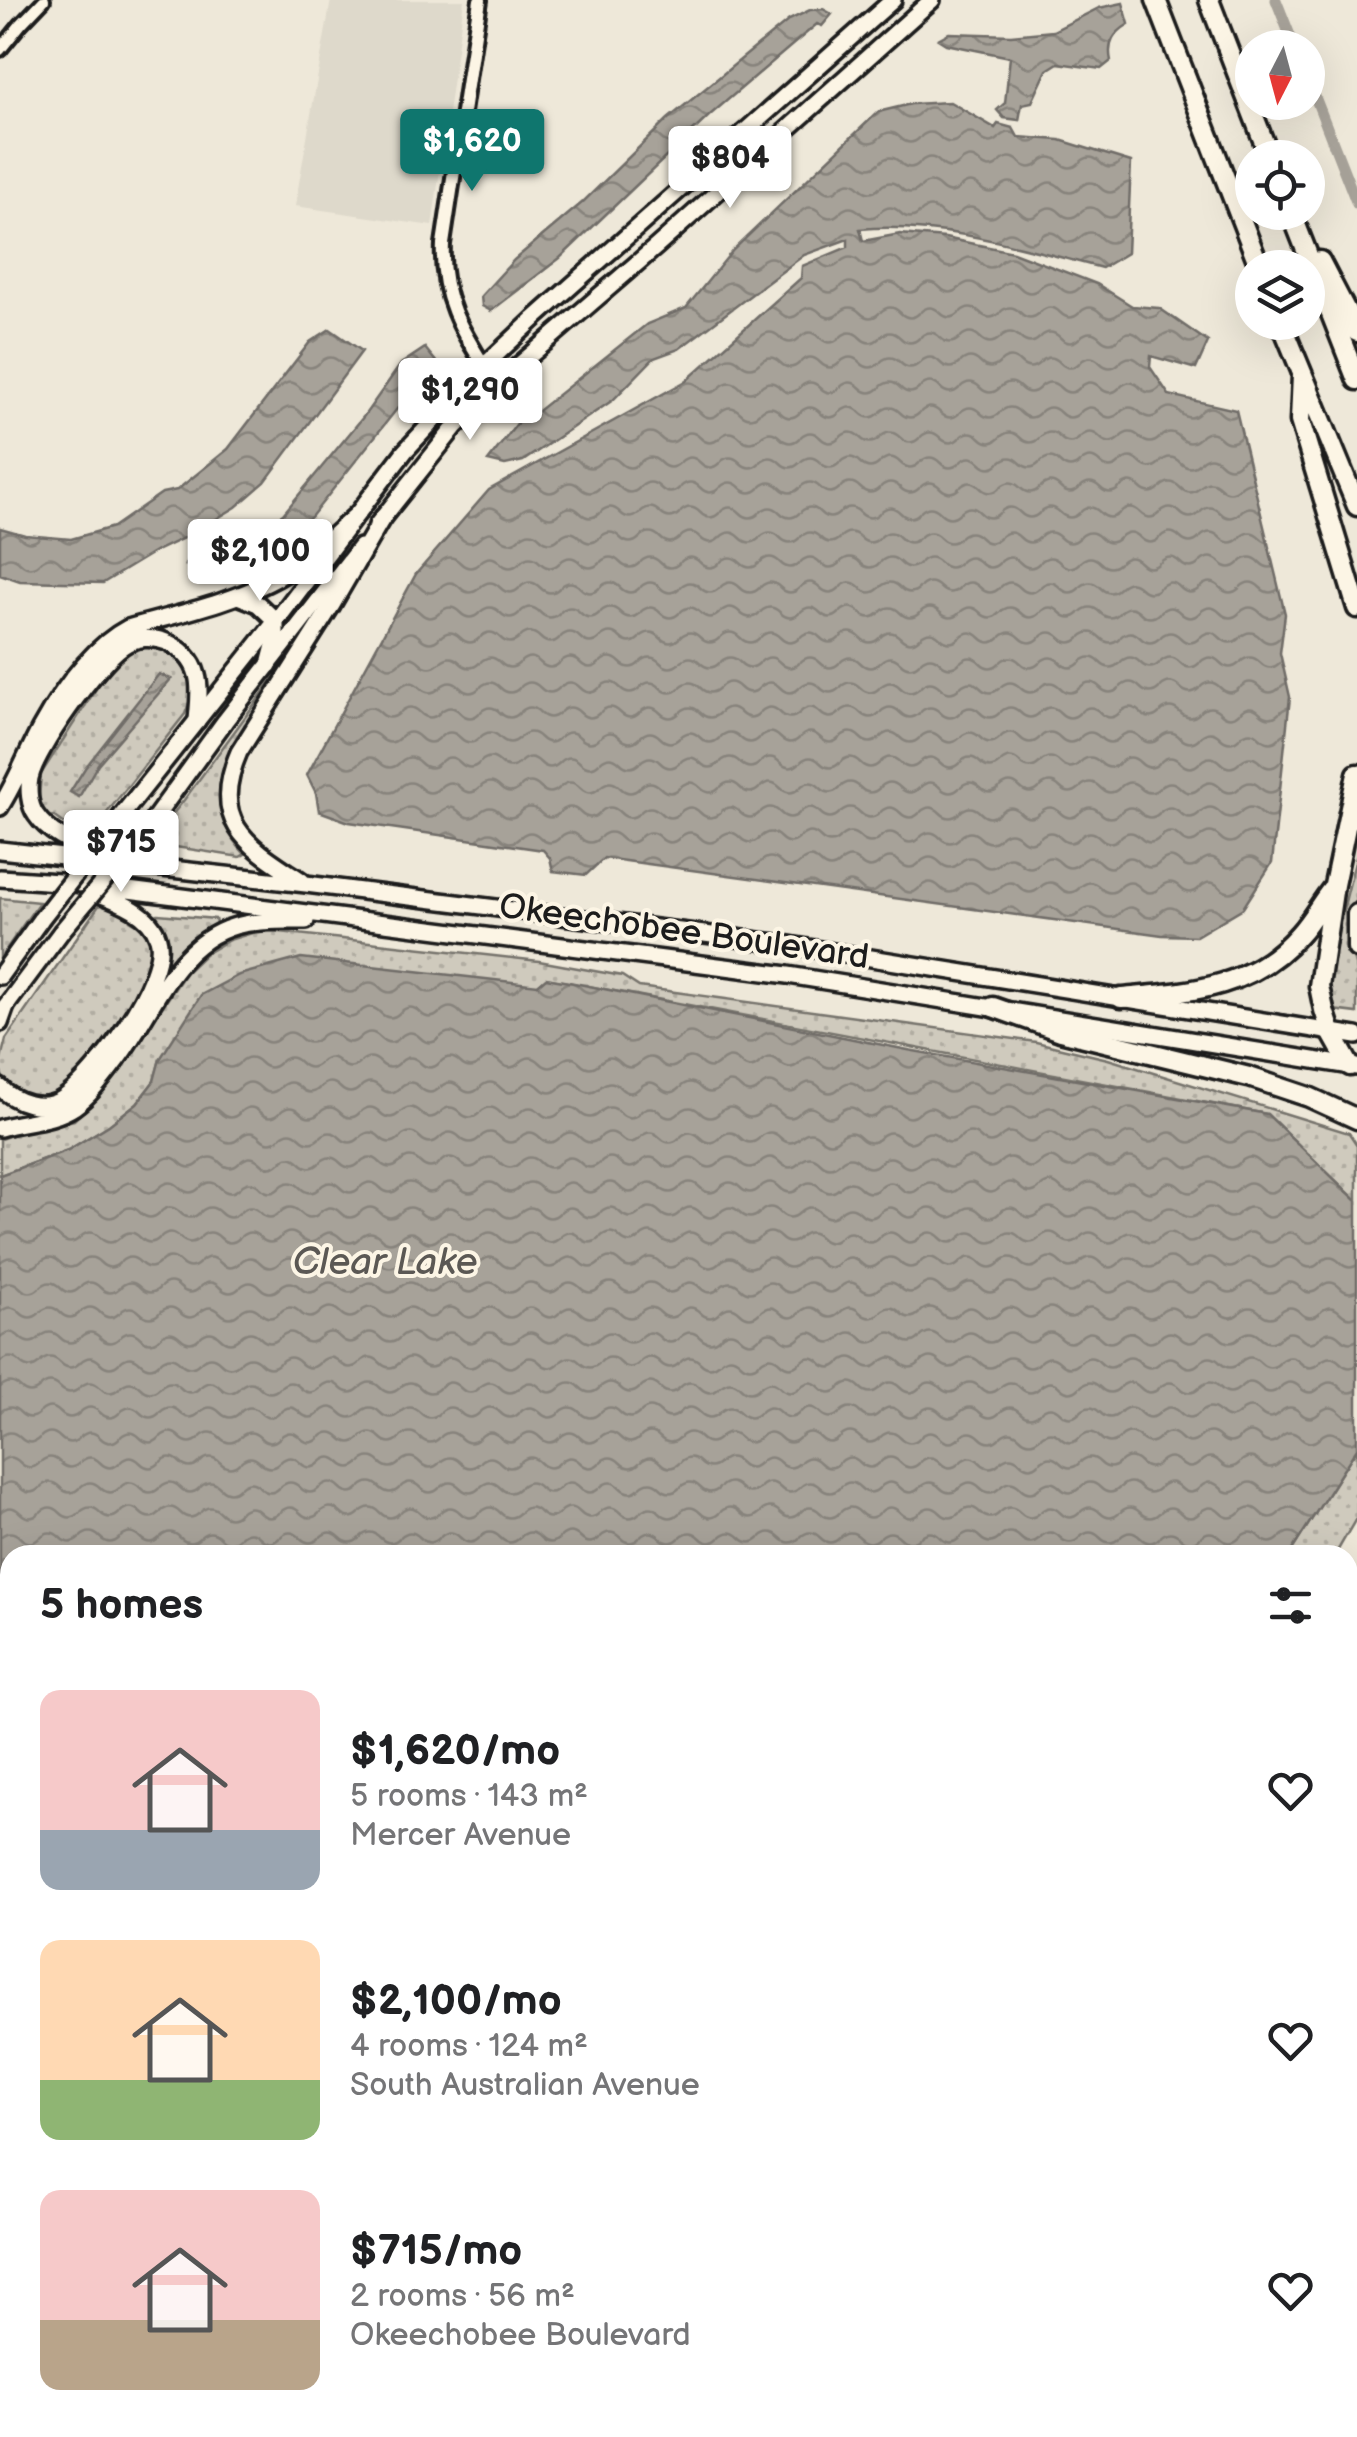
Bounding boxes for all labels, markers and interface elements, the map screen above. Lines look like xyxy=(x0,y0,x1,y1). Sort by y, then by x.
north arrow xyxy=(1235,30,1325,120)
map controls xyxy=(1235,30,1325,340)
pin: $1,620 xyxy=(391,109,553,194)
text: $1,620 xyxy=(422,122,522,161)
pin: $804 xyxy=(671,126,789,211)
text: $804 xyxy=(690,139,770,178)
button: locate xyxy=(1235,140,1325,230)
button: layers xyxy=(1235,250,1325,340)
pin: $1,290 xyxy=(389,358,551,443)
text: $1,290 xyxy=(420,371,520,410)
pin: $2,100 xyxy=(179,519,341,604)
text: $2,100 xyxy=(210,532,310,571)
pin: $715 xyxy=(62,810,180,895)
text: $715 xyxy=(86,823,156,862)
street label: Okeechobee Boulevard xyxy=(497,885,871,979)
water label: Clear Lake xyxy=(292,1240,478,1285)
icon: filters xyxy=(1263,1578,1318,1633)
text: 5 homes xyxy=(40,1580,203,1631)
text: $1,620/mo xyxy=(350,1726,560,1777)
icon: home xyxy=(120,1730,240,1850)
icon: heart xyxy=(1263,1763,1318,1818)
text: 5 rooms · 143 m² xyxy=(350,1777,588,1816)
text: Mercer Avenue xyxy=(350,1816,571,1855)
text: $2,100/mo xyxy=(350,1976,562,2027)
icon: home xyxy=(120,1980,240,2100)
icon: heart xyxy=(1263,2013,1318,2068)
text: 4 rooms · 124 m² xyxy=(350,2027,588,2066)
text: South Australian Avenue xyxy=(350,2066,700,2105)
text: $715/mo xyxy=(350,2226,522,2277)
icon: home xyxy=(120,2230,240,2350)
icon: heart xyxy=(1263,2263,1318,2318)
text: 2 rooms · 56 m² xyxy=(350,2277,575,2316)
text: Okeechobee Boulevard xyxy=(350,2316,691,2355)

